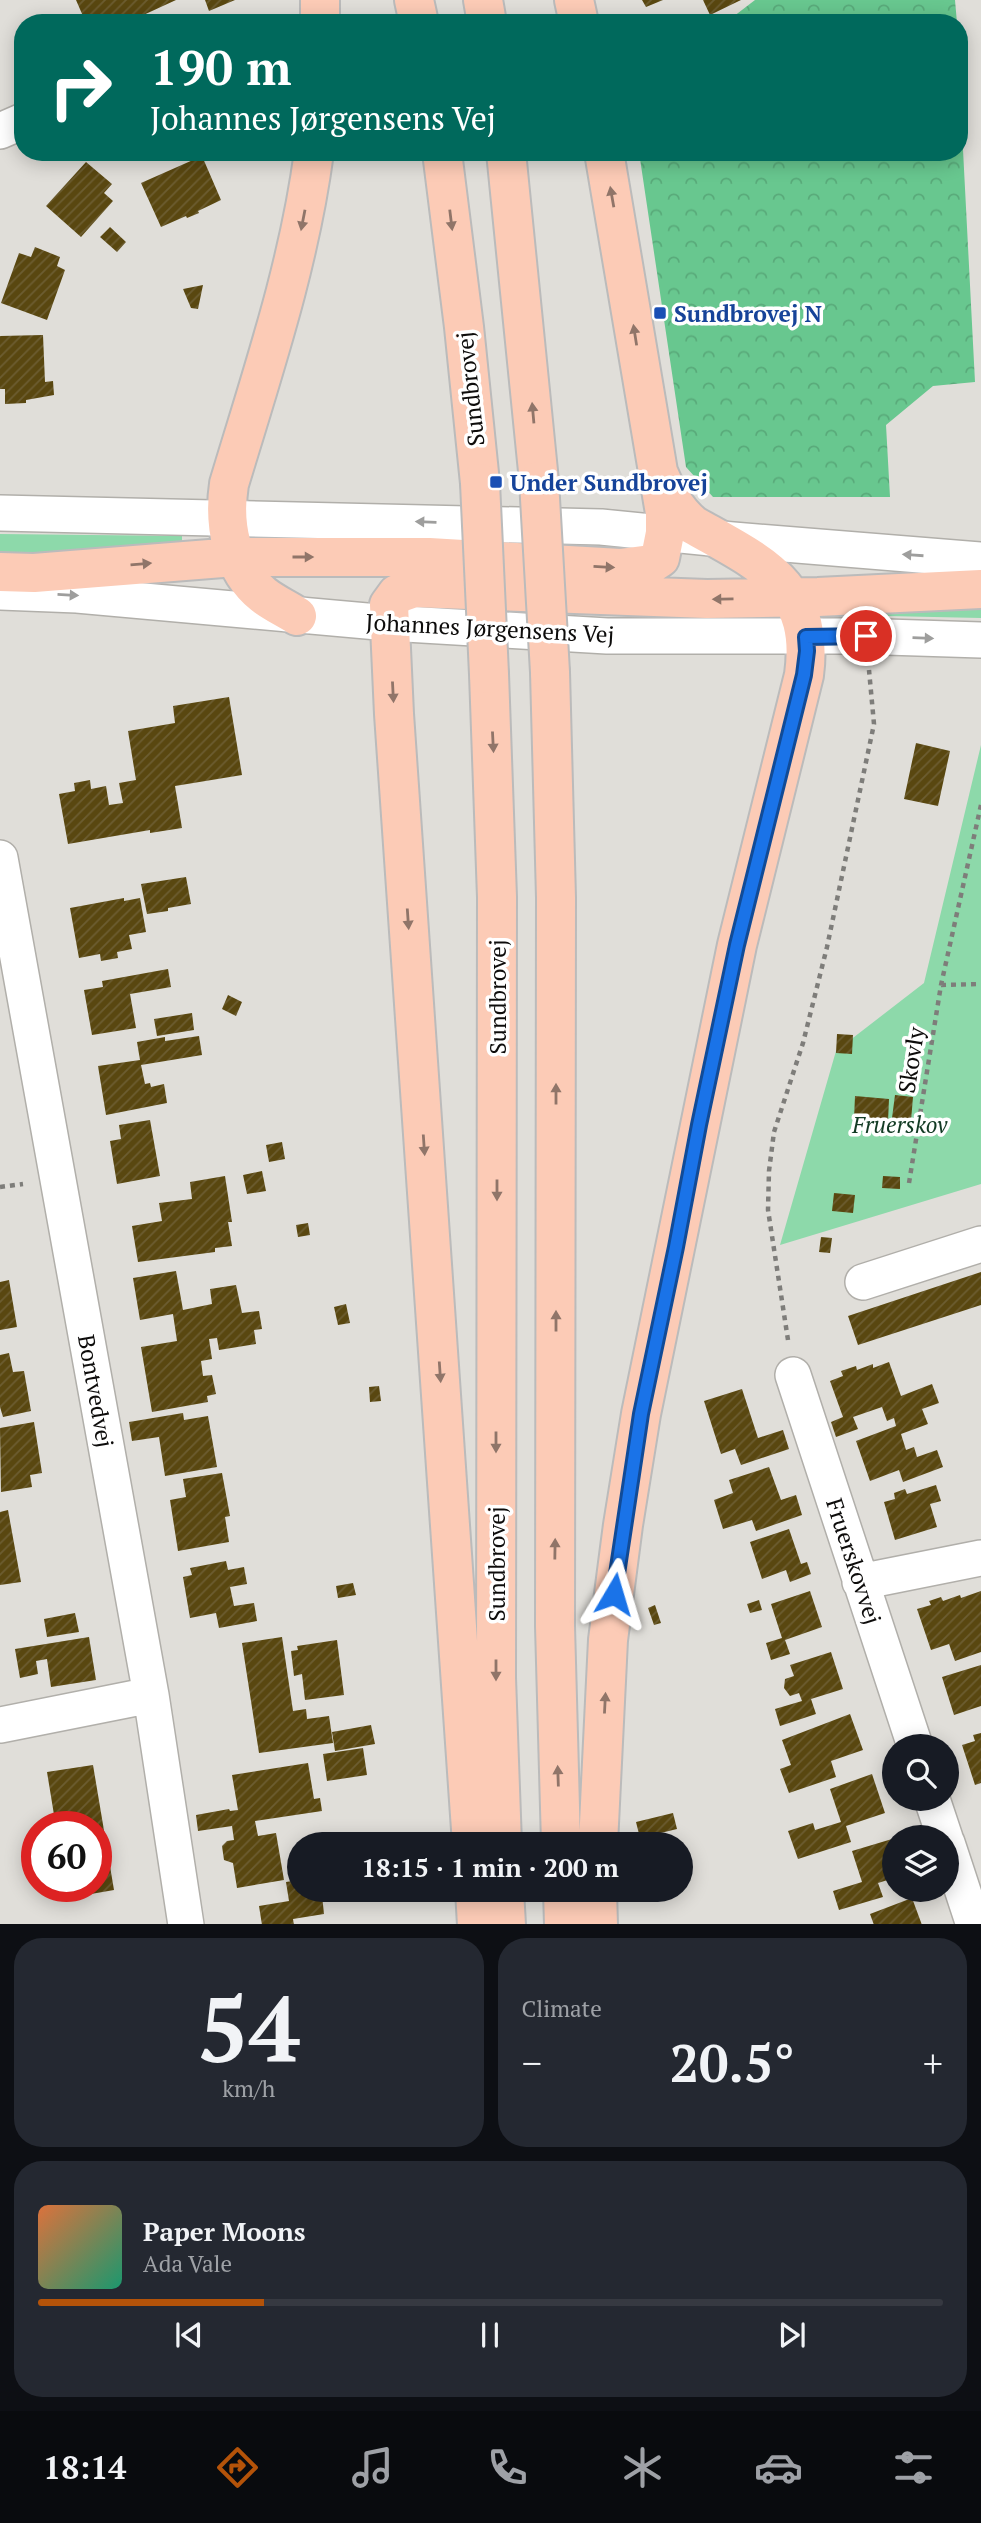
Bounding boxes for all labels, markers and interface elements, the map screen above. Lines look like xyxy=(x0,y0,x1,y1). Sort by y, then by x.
text: 190 m xyxy=(150,34,292,99)
icon: right xyxy=(35,42,126,133)
text: Johannes Jørgensens Vej xyxy=(150,97,496,139)
one-way arrow xyxy=(606,186,617,208)
one-way arrow xyxy=(298,209,309,231)
one-way arrow xyxy=(446,209,457,231)
place label: Sundbrovej N xyxy=(674,298,822,329)
marker: Sundbrovej N xyxy=(652,305,668,321)
one-way arrow xyxy=(629,324,640,346)
street label: Sundbrovej xyxy=(449,330,491,448)
one-way arrow xyxy=(528,402,539,424)
place label: Under Sundbrovej xyxy=(510,467,708,498)
marker: Under Sundbrovej xyxy=(488,474,504,490)
one-way arrow xyxy=(415,517,437,528)
one-way arrow xyxy=(902,549,924,560)
one-way arrow xyxy=(292,551,314,563)
one-way arrow xyxy=(131,558,153,569)
one-way arrow xyxy=(593,562,615,573)
one-way arrow xyxy=(57,590,79,601)
one-way arrow xyxy=(712,593,734,605)
street label: Johannes Jørgensens Vej xyxy=(365,606,615,650)
pin xyxy=(836,606,896,666)
icon: arrive xyxy=(847,617,885,655)
one-way arrow xyxy=(912,633,934,644)
one-way arrow xyxy=(387,681,398,703)
one-way arrow xyxy=(487,731,498,753)
one-way arrow xyxy=(403,908,414,930)
street label: Sundbrovej xyxy=(482,939,513,1055)
street label: Skovly xyxy=(890,1024,932,1095)
one-way arrow xyxy=(550,1083,562,1105)
park label: Fruerskov xyxy=(851,1109,948,1140)
one-way arrow xyxy=(419,1135,430,1157)
one-way arrow xyxy=(491,1179,503,1201)
one-way arrow xyxy=(550,1310,562,1332)
street label: Bontvedvej xyxy=(71,1332,121,1450)
one-way arrow xyxy=(434,1362,445,1384)
one-way arrow xyxy=(490,1431,502,1453)
street label: Fruerskovvej xyxy=(819,1494,889,1628)
street label: Sundbrovej xyxy=(481,1506,512,1622)
one-way arrow xyxy=(550,1538,561,1560)
position arrow xyxy=(577,1557,651,1631)
one-way arrow xyxy=(490,1659,502,1681)
one-way arrow xyxy=(599,1692,610,1714)
map controls xyxy=(882,1734,959,1902)
button: search xyxy=(882,1734,959,1811)
one-way arrow xyxy=(552,1765,563,1787)
speed limit sign: 60 xyxy=(21,1811,112,1902)
button: layers xyxy=(882,1825,959,1902)
text: 18:15 · 1 min · 200 m xyxy=(361,1850,619,1884)
text: 54 xyxy=(197,1967,300,2088)
text: Climate xyxy=(522,1993,602,2024)
text: 20.5° xyxy=(670,2028,795,2097)
text: − xyxy=(522,2038,542,2088)
text: + xyxy=(923,2038,943,2088)
text: km/h xyxy=(222,2073,275,2104)
text: Paper Moons xyxy=(143,2214,306,2248)
text: Ada Vale xyxy=(143,2248,232,2279)
icon: previous xyxy=(170,2316,208,2354)
icon: pause xyxy=(471,2316,509,2354)
icon: next xyxy=(773,2316,811,2354)
icon: directions xyxy=(213,2443,262,2492)
icon: music xyxy=(348,2443,397,2492)
icon: phone xyxy=(483,2443,532,2492)
icon: climate xyxy=(618,2443,667,2492)
icon: car xyxy=(754,2443,803,2492)
icon: filters xyxy=(889,2443,938,2492)
text: 18:14 xyxy=(43,2446,126,2488)

